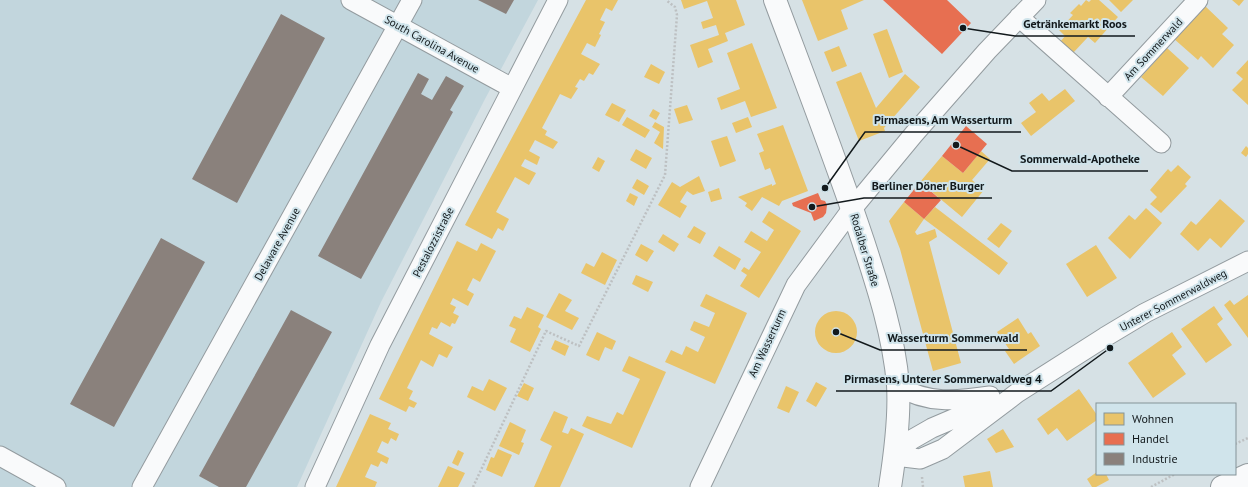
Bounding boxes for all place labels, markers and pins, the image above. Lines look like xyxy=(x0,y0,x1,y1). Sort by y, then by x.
callout: Getränkemarkt Roos xyxy=(1015,12,1135,36)
callout: Pirmasens, Am Wasserturm xyxy=(865,108,1021,132)
callout: Sommerwald-Apotheke xyxy=(1012,147,1148,171)
callout: Berliner Döner Burger xyxy=(864,174,992,198)
callout: Wasserturm Sommerwald xyxy=(880,326,1027,350)
callout: Pirmasens, Unterer Sommerwaldweg 4 xyxy=(836,367,1051,391)

